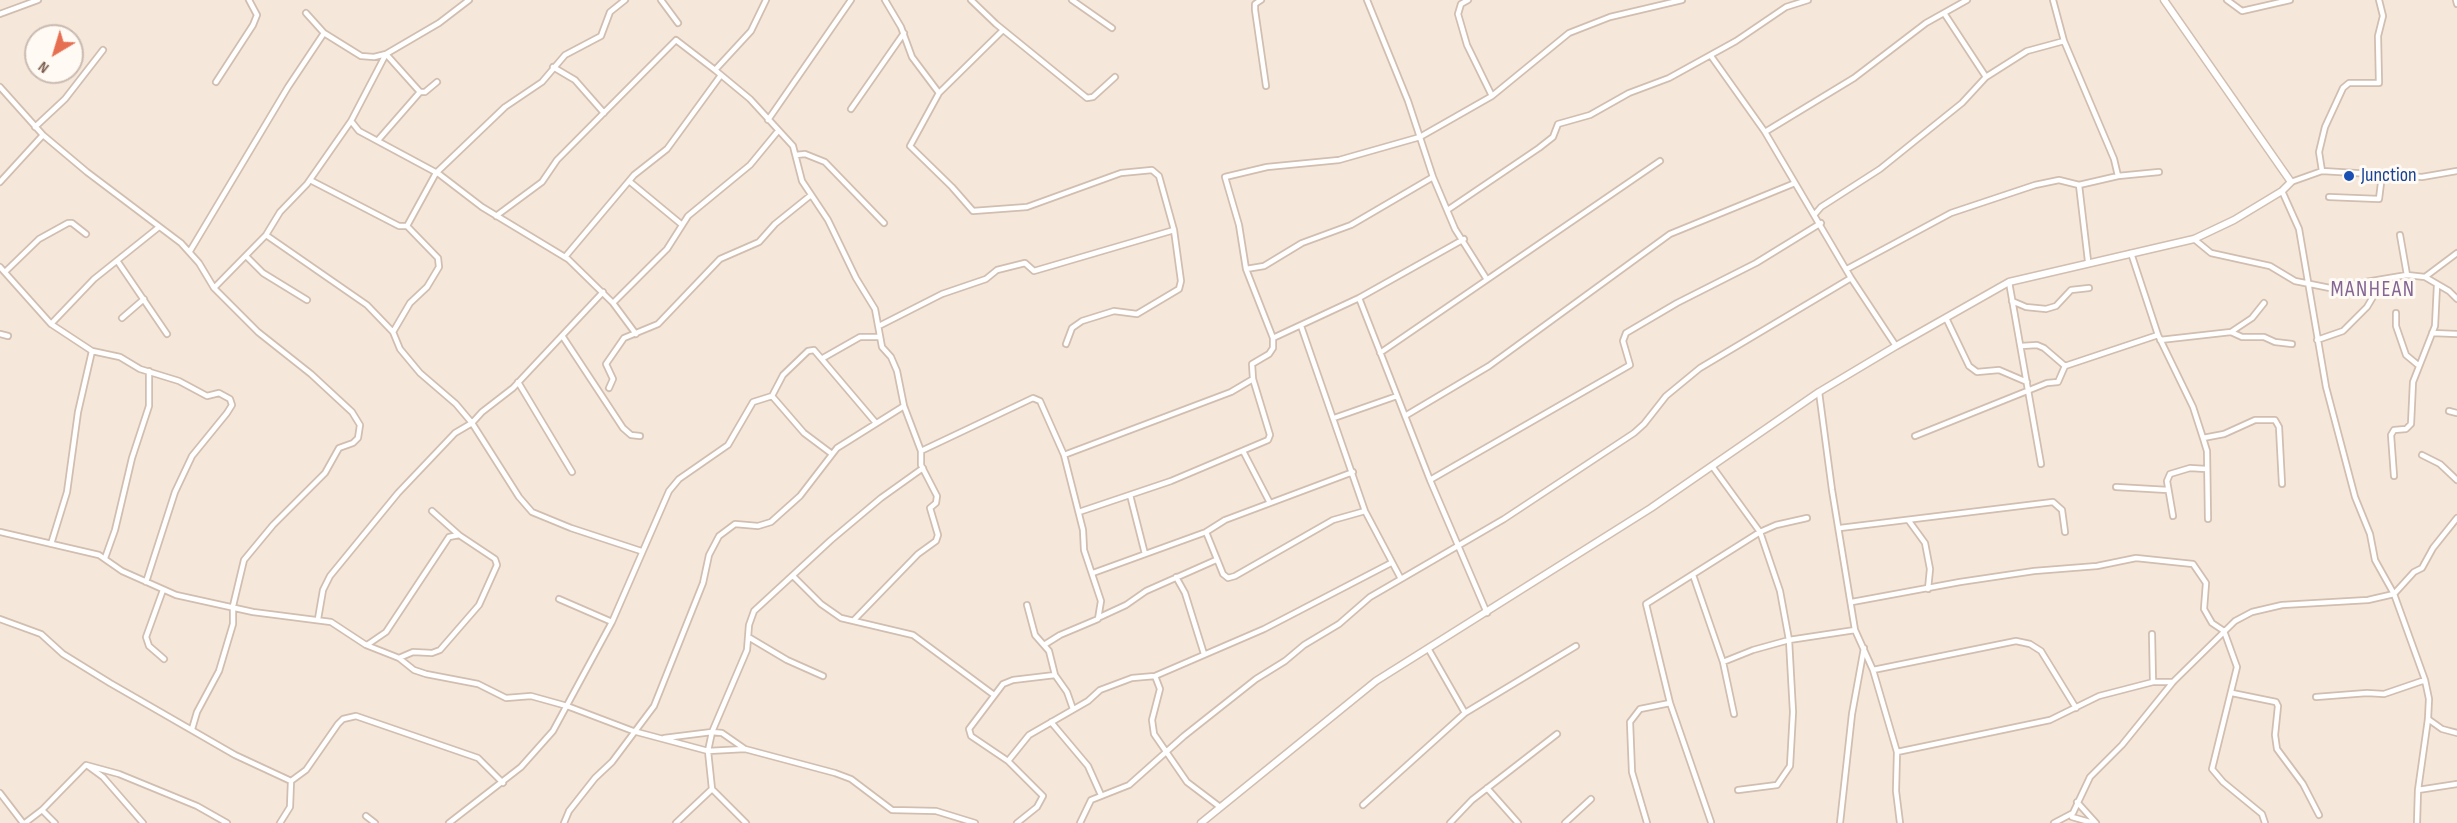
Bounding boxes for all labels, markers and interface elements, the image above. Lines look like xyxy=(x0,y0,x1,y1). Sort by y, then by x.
north arrow xyxy=(24,24,84,84)
text: N xyxy=(35,57,53,77)
place label: Junction xyxy=(2361,164,2417,188)
marker: Junction xyxy=(2342,169,2356,183)
district label: MANHEAN xyxy=(2331,277,2415,303)

